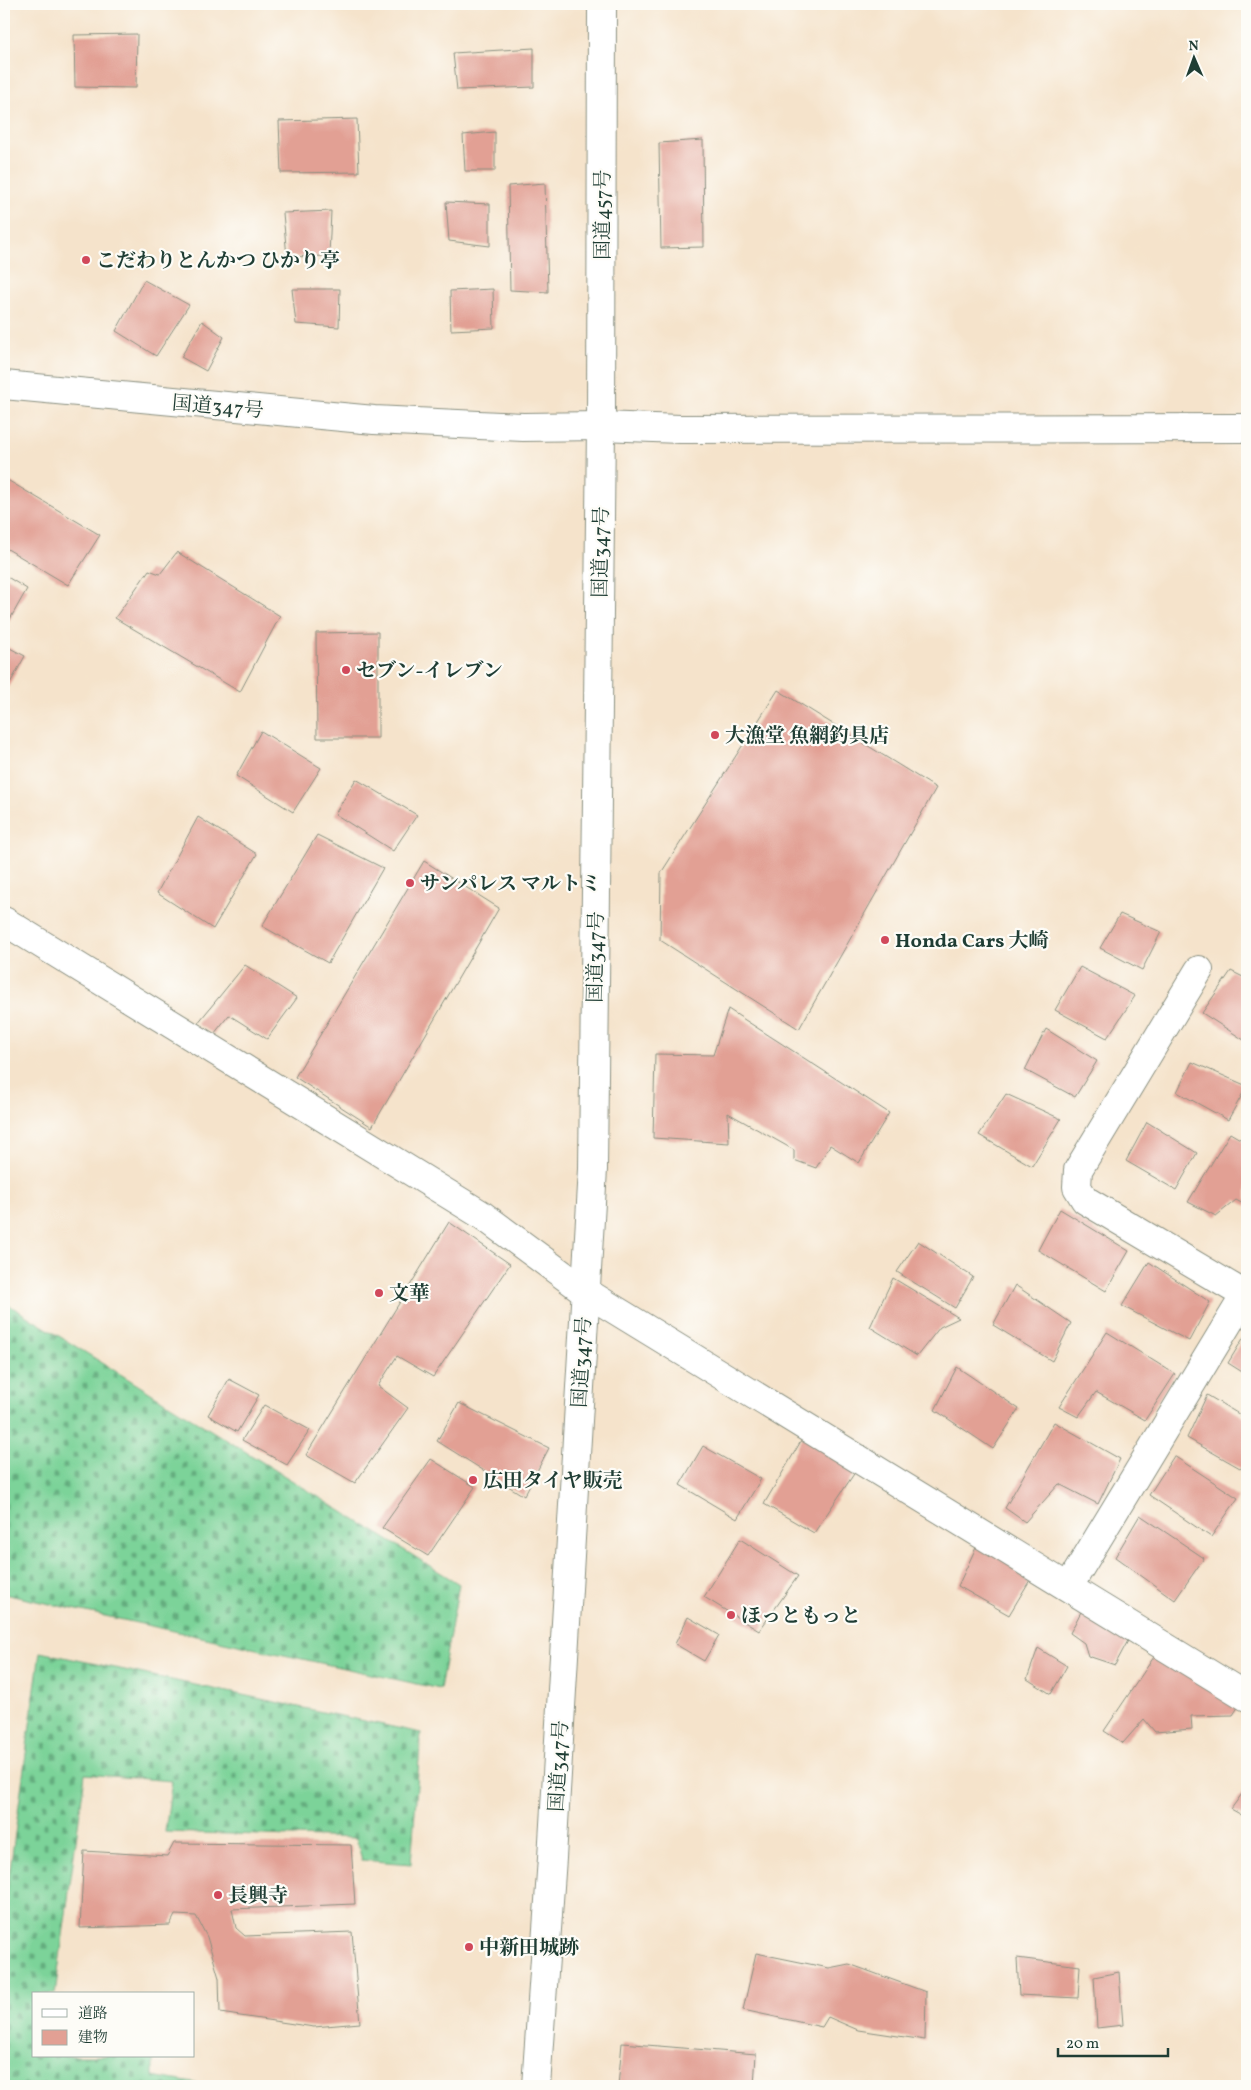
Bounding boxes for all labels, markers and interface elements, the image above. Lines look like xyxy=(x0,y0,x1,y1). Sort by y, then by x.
north arrow xyxy=(1168,32,1218,82)
text: N xyxy=(1188,37,1199,56)
street label: 国道457号 xyxy=(590,170,618,260)
place label: こだわりとんかつ ひかり亭 xyxy=(96,248,340,276)
marker: こだわりとんかつ ひかり亭 xyxy=(80,254,92,266)
street label: 国道347号 xyxy=(171,390,265,426)
street label: 国道347号 xyxy=(587,506,617,598)
place label: セブン-イレブン xyxy=(356,658,503,686)
marker: セブン-イレブン xyxy=(340,664,352,676)
place label: 大漁堂 魚網釣具店 xyxy=(725,723,889,751)
marker: 大漁堂 魚網釣具店 xyxy=(709,729,721,741)
place label: サンパレス マルトミ xyxy=(420,871,601,899)
marker: サンパレス マルトミ xyxy=(404,877,416,889)
street label: 国道347号 xyxy=(582,911,612,1003)
place label: Honda Cars 大崎 xyxy=(895,928,1048,956)
marker: Honda Cars 大崎 xyxy=(879,934,891,946)
place label: 文華 xyxy=(389,1281,429,1309)
marker: 文華 xyxy=(373,1287,385,1299)
street label: 国道347号 xyxy=(567,1315,599,1409)
place label: 広田タイヤ販売 xyxy=(483,1468,623,1496)
marker: 広田タイヤ販売 xyxy=(467,1474,479,1486)
place label: ほっともっと xyxy=(741,1603,861,1631)
marker: ほっともっと xyxy=(725,1609,737,1621)
street label: 国道347号 xyxy=(544,1719,576,1813)
place label: 長興寺 xyxy=(228,1883,288,1911)
marker: 長興寺 xyxy=(212,1889,224,1901)
place label: 中新田城跡 xyxy=(479,1935,579,1963)
marker: 中新田城跡 xyxy=(463,1941,475,1953)
legend xyxy=(32,1992,195,2058)
text: 道路 xyxy=(78,2004,108,2025)
scale bar xyxy=(1058,2025,1168,2057)
text: 建物 xyxy=(78,2028,108,2049)
text: 20 m xyxy=(1066,2034,1099,2055)

